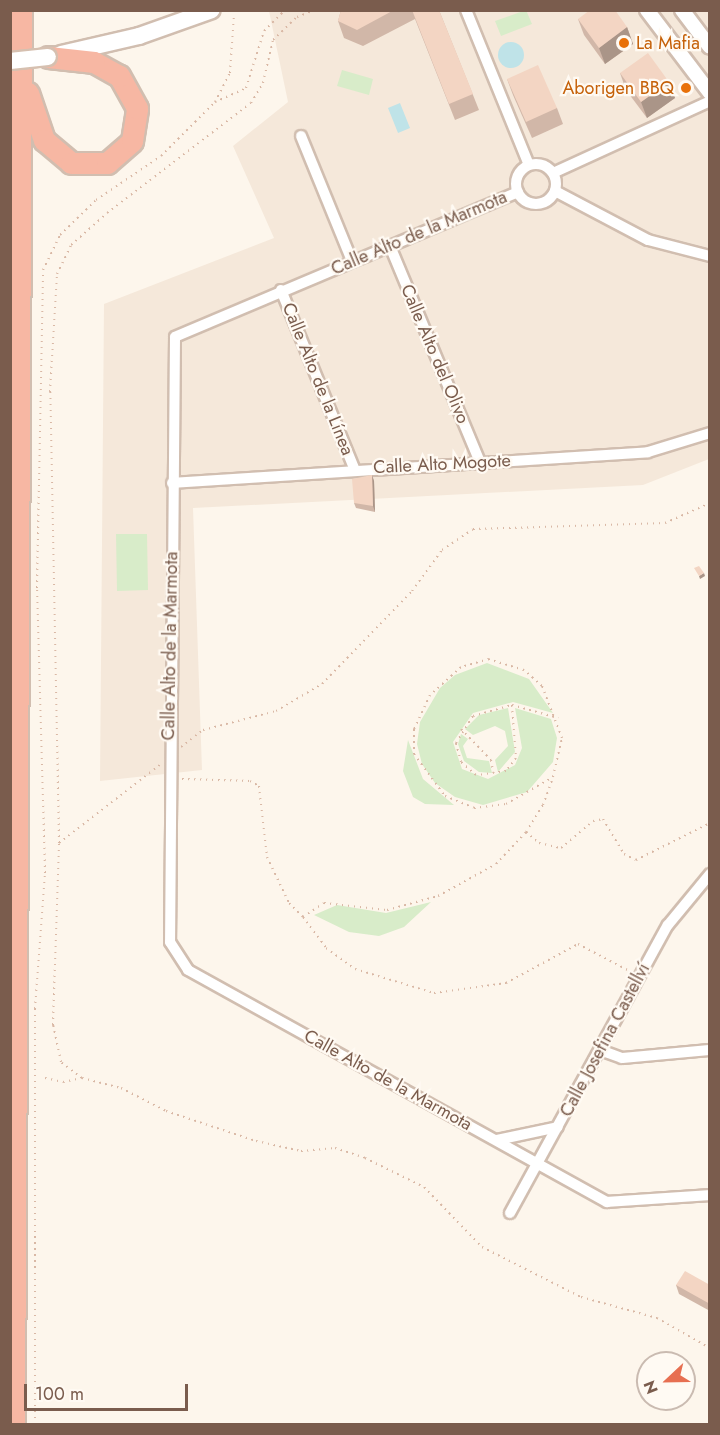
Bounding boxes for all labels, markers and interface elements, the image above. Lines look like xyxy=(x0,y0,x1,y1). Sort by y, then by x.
place label: La Mafia xyxy=(636,32,700,54)
marker: La Mafia xyxy=(617,36,631,50)
place label: Aborigen BBQ xyxy=(562,77,674,99)
marker: Aborigen BBQ xyxy=(679,81,693,95)
street label: Calle Alto de la Marmota xyxy=(328,186,510,280)
street label: Calle Alto del Olivo xyxy=(396,281,474,427)
street label: Calle Alto de la Línea xyxy=(277,299,359,459)
street label: Calle Alto Mogote xyxy=(373,450,511,478)
street label: Calle Alto de la Marmota xyxy=(158,551,182,741)
street label: Calle Josefina Castellví xyxy=(555,960,655,1120)
street label: Calle Alto de la Marmota xyxy=(300,1025,476,1135)
north arrow xyxy=(636,1351,696,1411)
scale bar xyxy=(27,1372,190,1410)
text: N xyxy=(638,1377,664,1397)
text: 100 m xyxy=(35,1381,84,1407)

